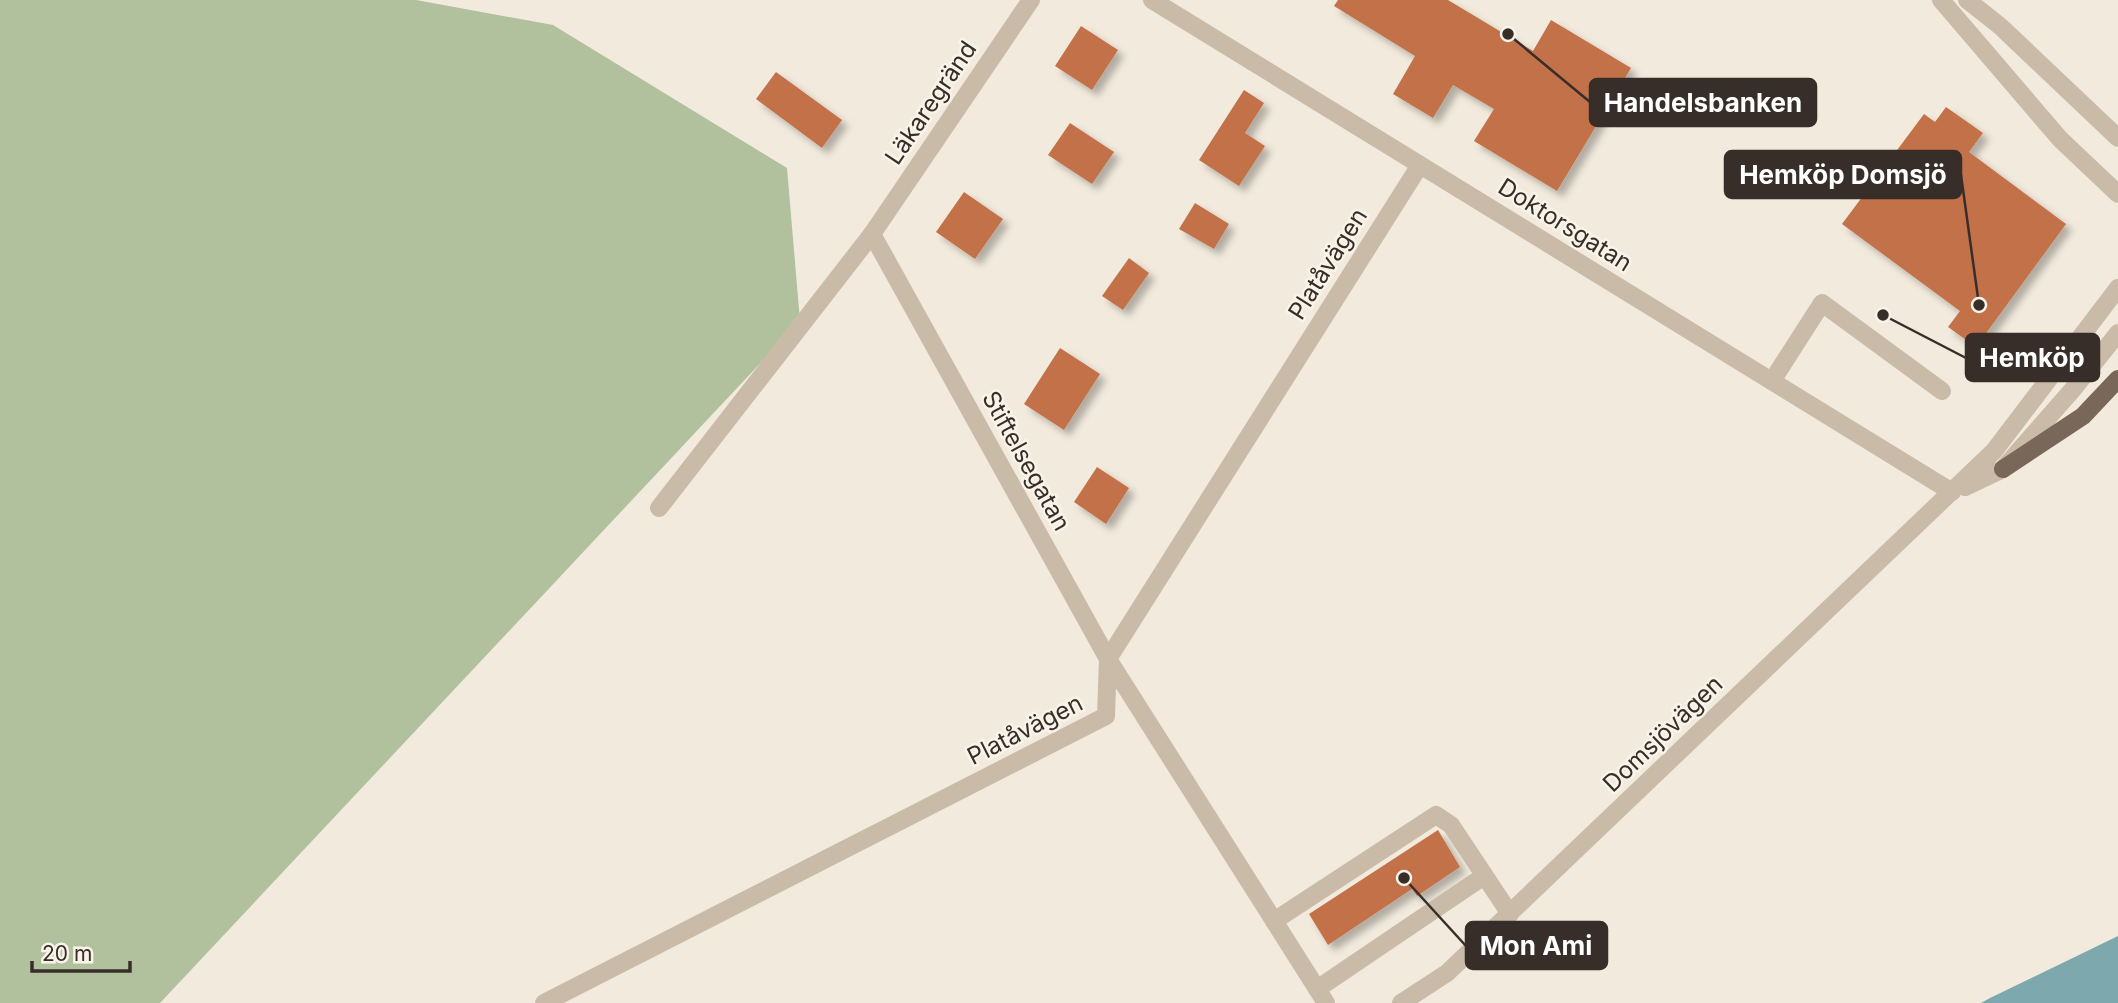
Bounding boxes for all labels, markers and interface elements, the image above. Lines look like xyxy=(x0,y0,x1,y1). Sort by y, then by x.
street label: Läkaregränd xyxy=(879,36,982,170)
callout: Handelsbanken xyxy=(1590,79,1816,126)
text: Handelsbanken xyxy=(1604,87,1802,118)
callout: Hemköp Domsjö xyxy=(1725,151,1961,198)
text: Hemköp Domsjö xyxy=(1739,159,1947,190)
street label: Doktorsgatan xyxy=(1493,172,1638,277)
street label: Platåvägen xyxy=(1282,203,1373,325)
callout: Hemköp xyxy=(1966,334,2099,381)
text: Hemköp xyxy=(1979,342,2085,373)
street label: Stiftelsegatan xyxy=(976,386,1077,536)
street label: Domsjövägen xyxy=(1597,669,1728,798)
street label: Platåvägen xyxy=(962,688,1087,771)
callout: Mon Ami xyxy=(1466,922,1607,969)
scale bar xyxy=(32,930,130,974)
text: Mon Ami xyxy=(1480,930,1592,961)
text: 20 m xyxy=(42,941,92,966)

